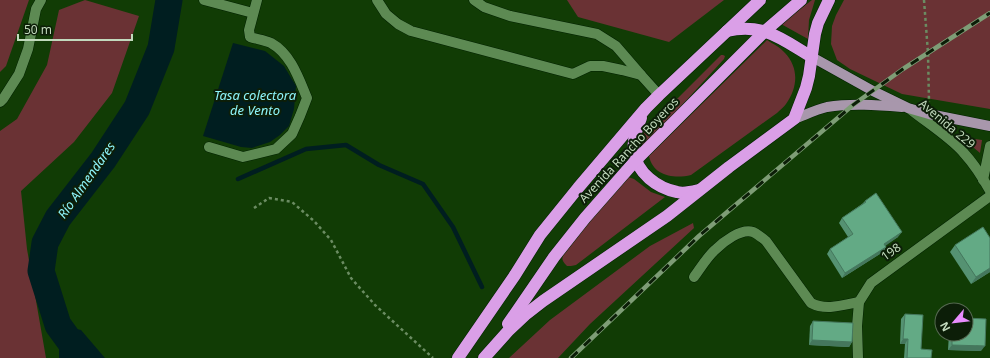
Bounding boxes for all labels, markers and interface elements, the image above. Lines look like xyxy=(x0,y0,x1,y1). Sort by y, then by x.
scale bar xyxy=(18,16,132,42)
text: 50 m xyxy=(24,21,52,38)
water label: Tasa colectora de Vento xyxy=(214,86,297,119)
street label: Avenida Rancho Boyeros xyxy=(575,93,682,206)
street label: Avenida 229 xyxy=(915,95,979,152)
water label: Río Almendares xyxy=(53,138,119,222)
street label: 198 xyxy=(877,239,904,265)
north arrow xyxy=(934,302,974,342)
text: N xyxy=(936,319,953,334)

